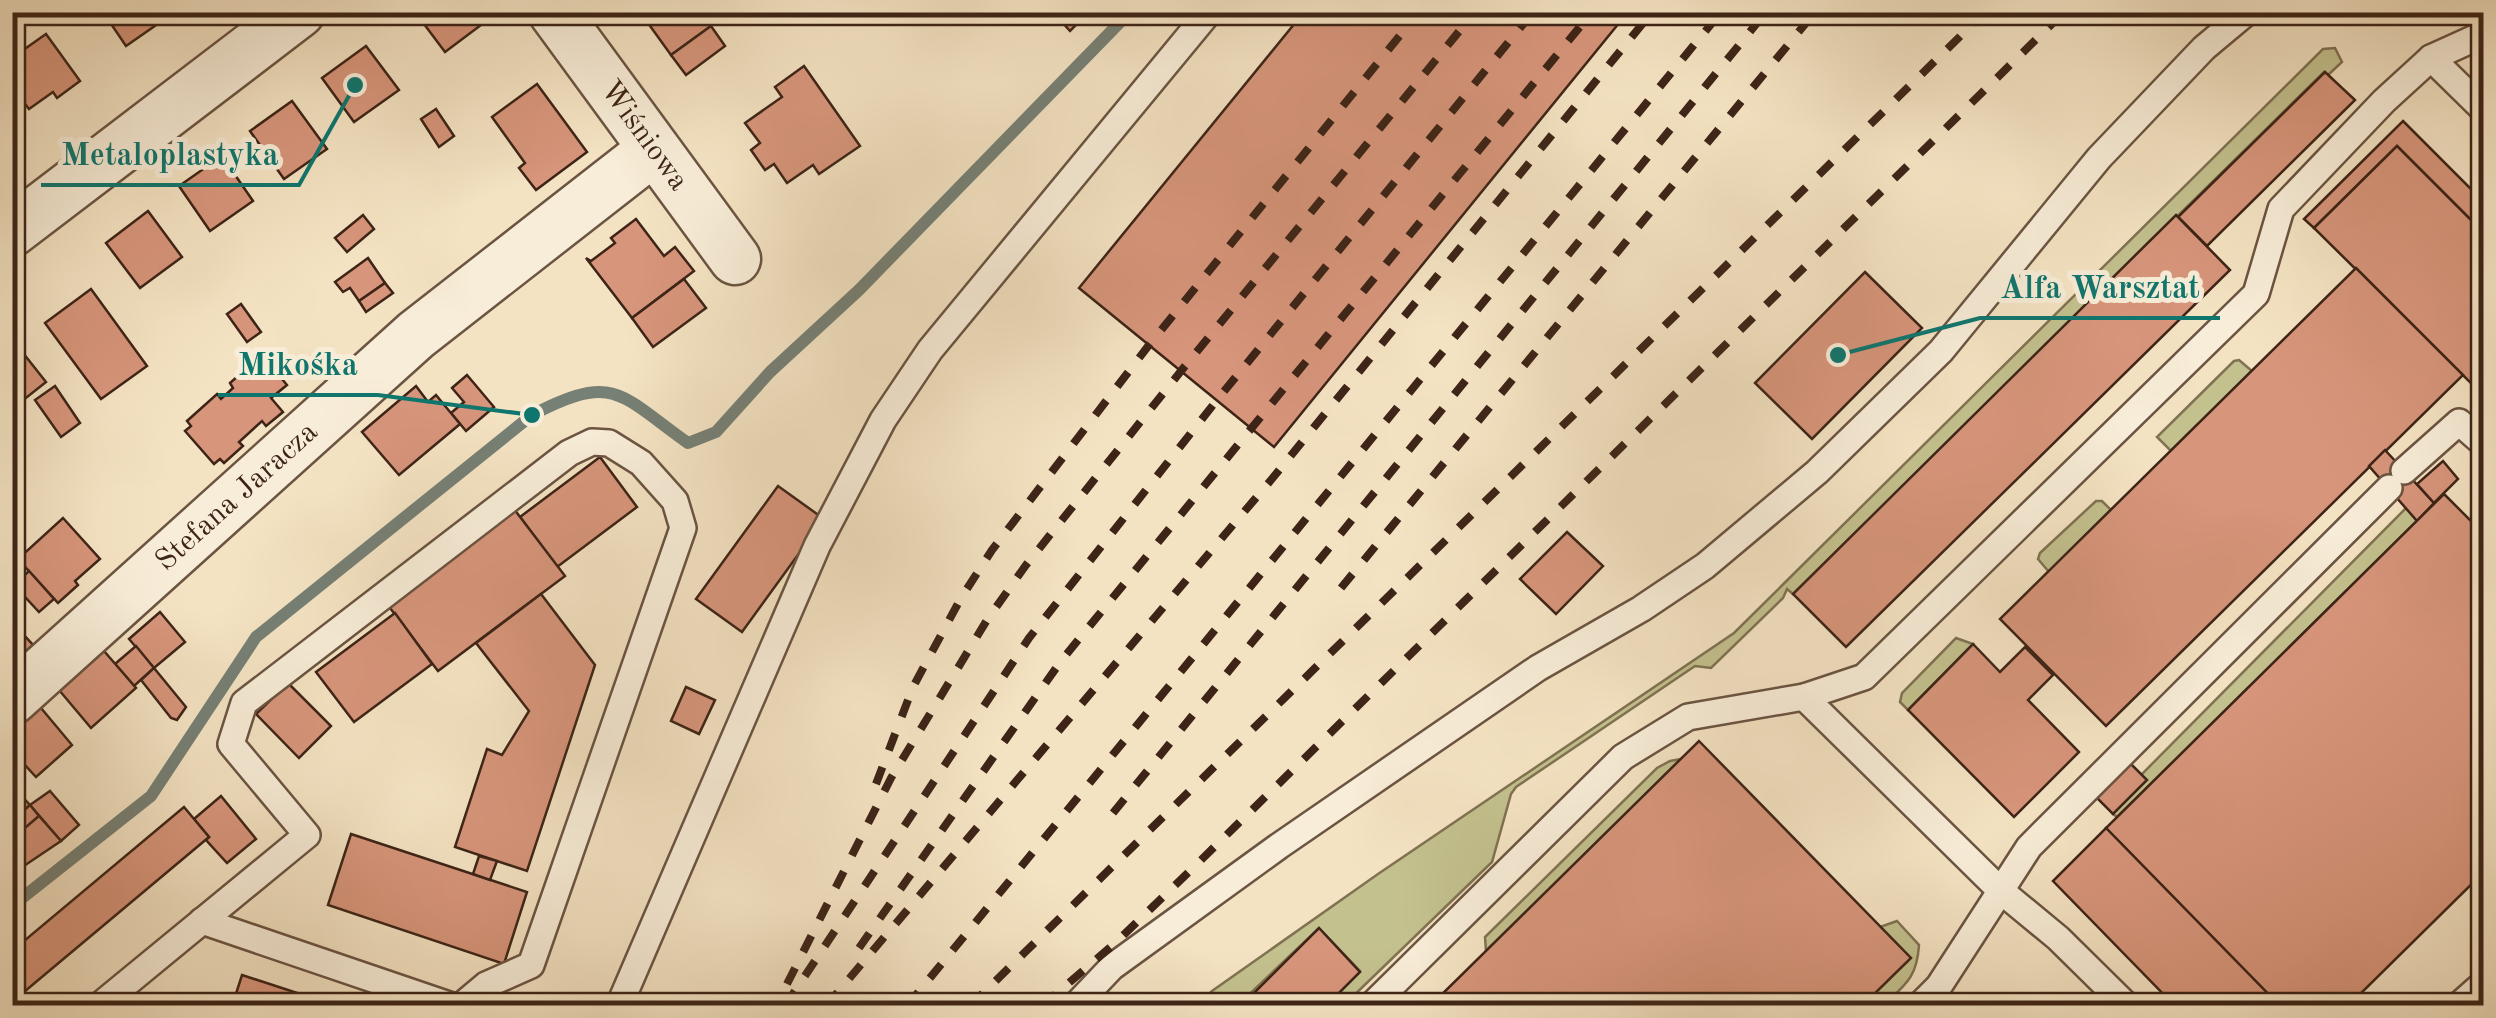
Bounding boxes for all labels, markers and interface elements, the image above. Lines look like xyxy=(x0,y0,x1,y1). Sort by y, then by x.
street label: Wiśniowa xyxy=(594,76,694,197)
callout: Metaloplastyka xyxy=(41,123,299,185)
text: Metaloplastyka xyxy=(61,141,279,173)
callout: Alfa Warsztat xyxy=(1980,256,2220,318)
text: Alfa Warsztat xyxy=(2000,274,2200,306)
callout: Mikośka xyxy=(218,333,378,395)
text: Mikośka xyxy=(238,351,358,383)
street label: Stefana Jaracza xyxy=(150,417,324,577)

